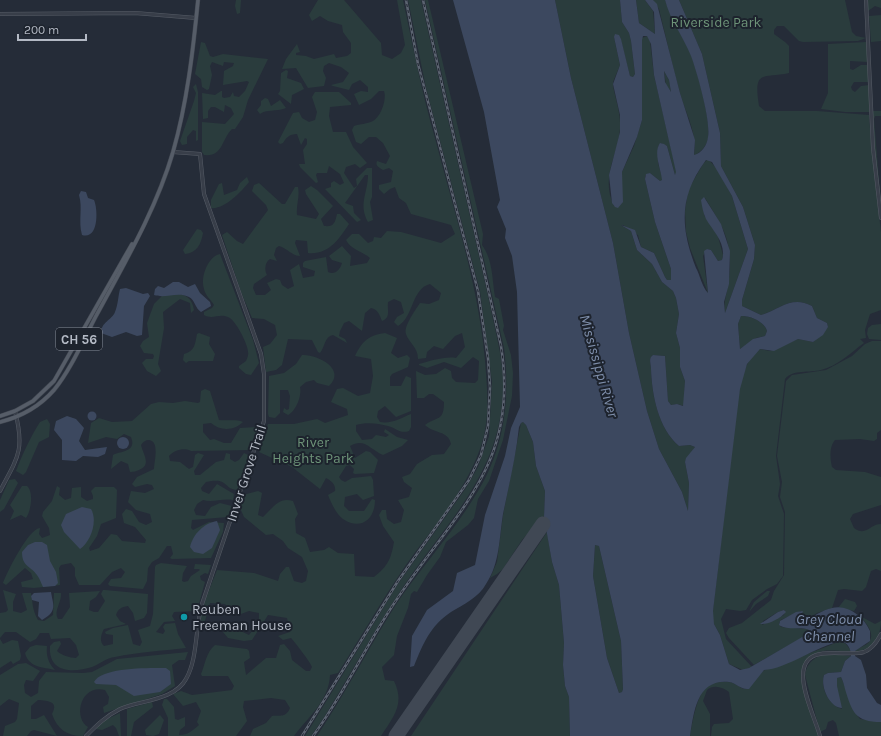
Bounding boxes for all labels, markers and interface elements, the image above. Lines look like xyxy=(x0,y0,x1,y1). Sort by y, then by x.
park label: Riverside Park xyxy=(671,14,761,31)
scale bar xyxy=(18,16,86,42)
text: 200 m xyxy=(24,23,59,37)
water label: Mississippi River xyxy=(576,312,623,420)
road number: CH 56 xyxy=(56,328,102,350)
street label: Inver Grove Trail xyxy=(223,422,270,524)
park label: River Heights Park xyxy=(272,434,354,467)
place label: Reuben Freeman House xyxy=(192,601,291,634)
water label: Grey Cloud Channel xyxy=(796,610,862,645)
marker: Reuben Freeman House xyxy=(179,612,189,622)

